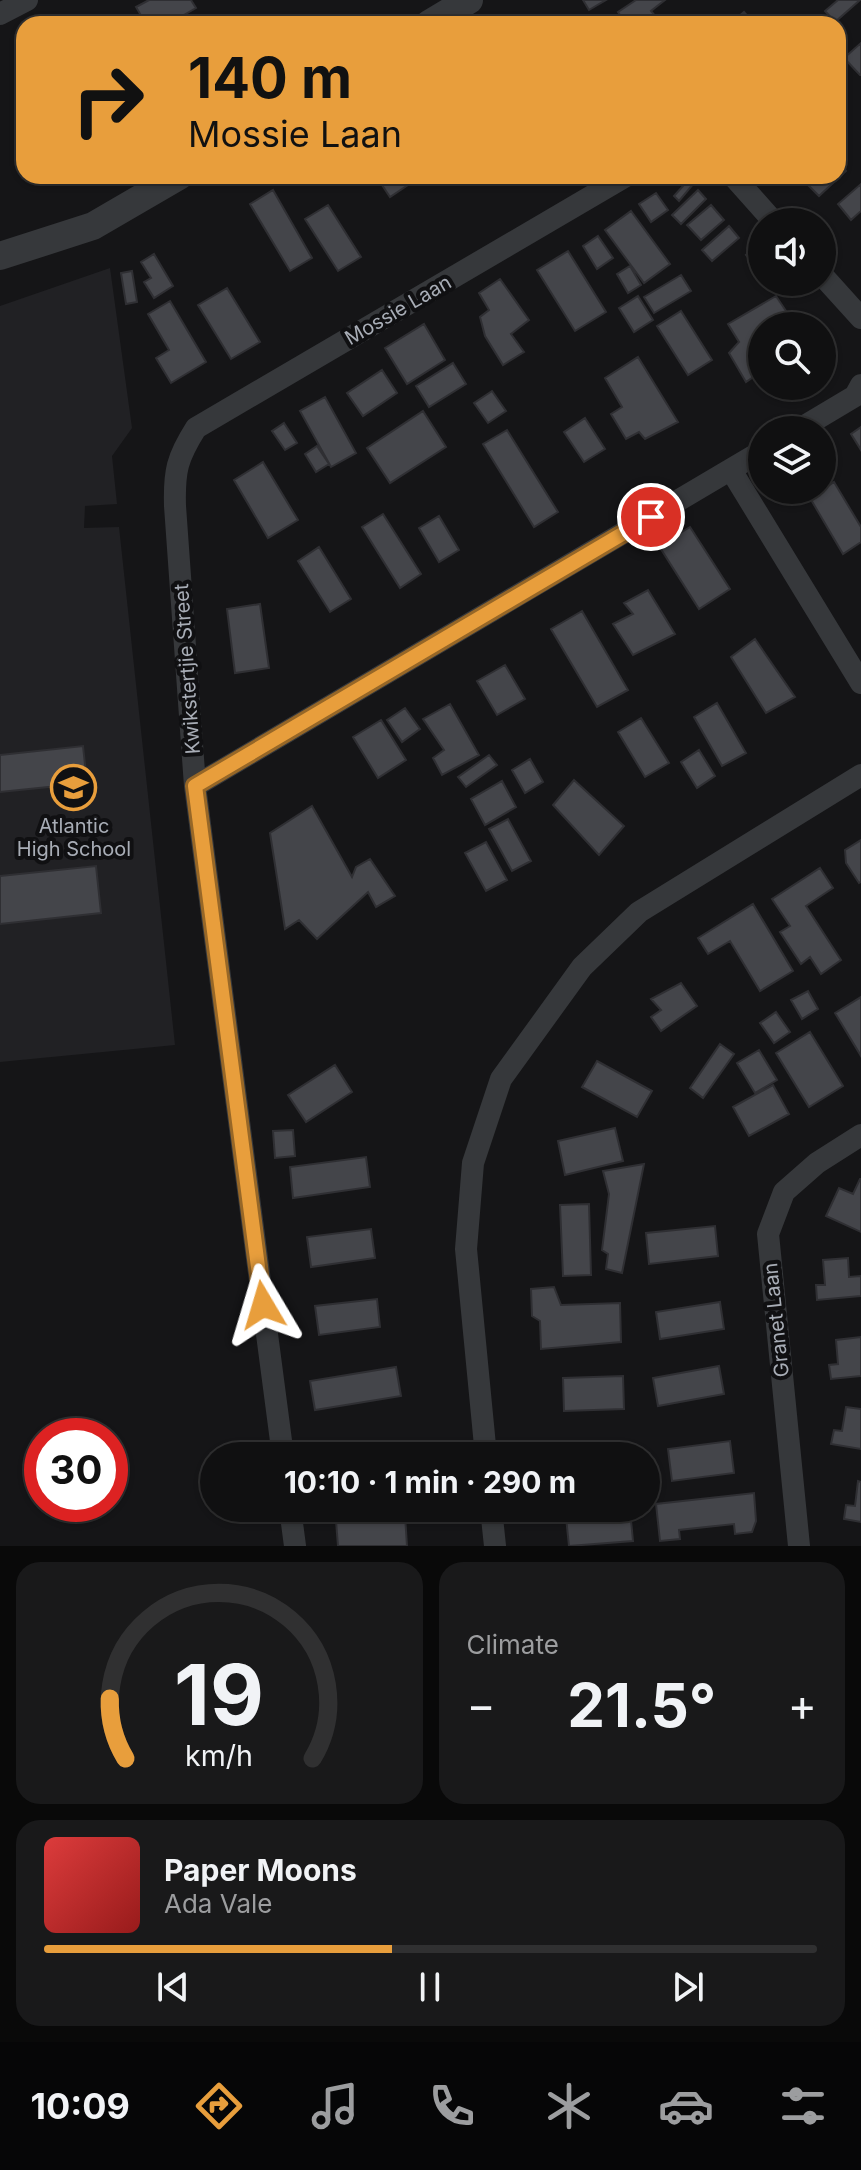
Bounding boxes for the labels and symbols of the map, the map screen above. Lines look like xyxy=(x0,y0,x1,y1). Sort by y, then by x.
street label: Mossie Laan xyxy=(341,270,455,350)
pin xyxy=(617,483,685,551)
street label: Kwikstertjie Street xyxy=(169,582,205,755)
school or university icon: Atlantic High School xyxy=(50,763,98,811)
place label: Atlantic High School xyxy=(17,814,131,861)
street label: Granet Laan xyxy=(758,1262,794,1378)
position arrow xyxy=(221,1263,305,1347)
speed limit sign: 30 xyxy=(24,1418,128,1522)

